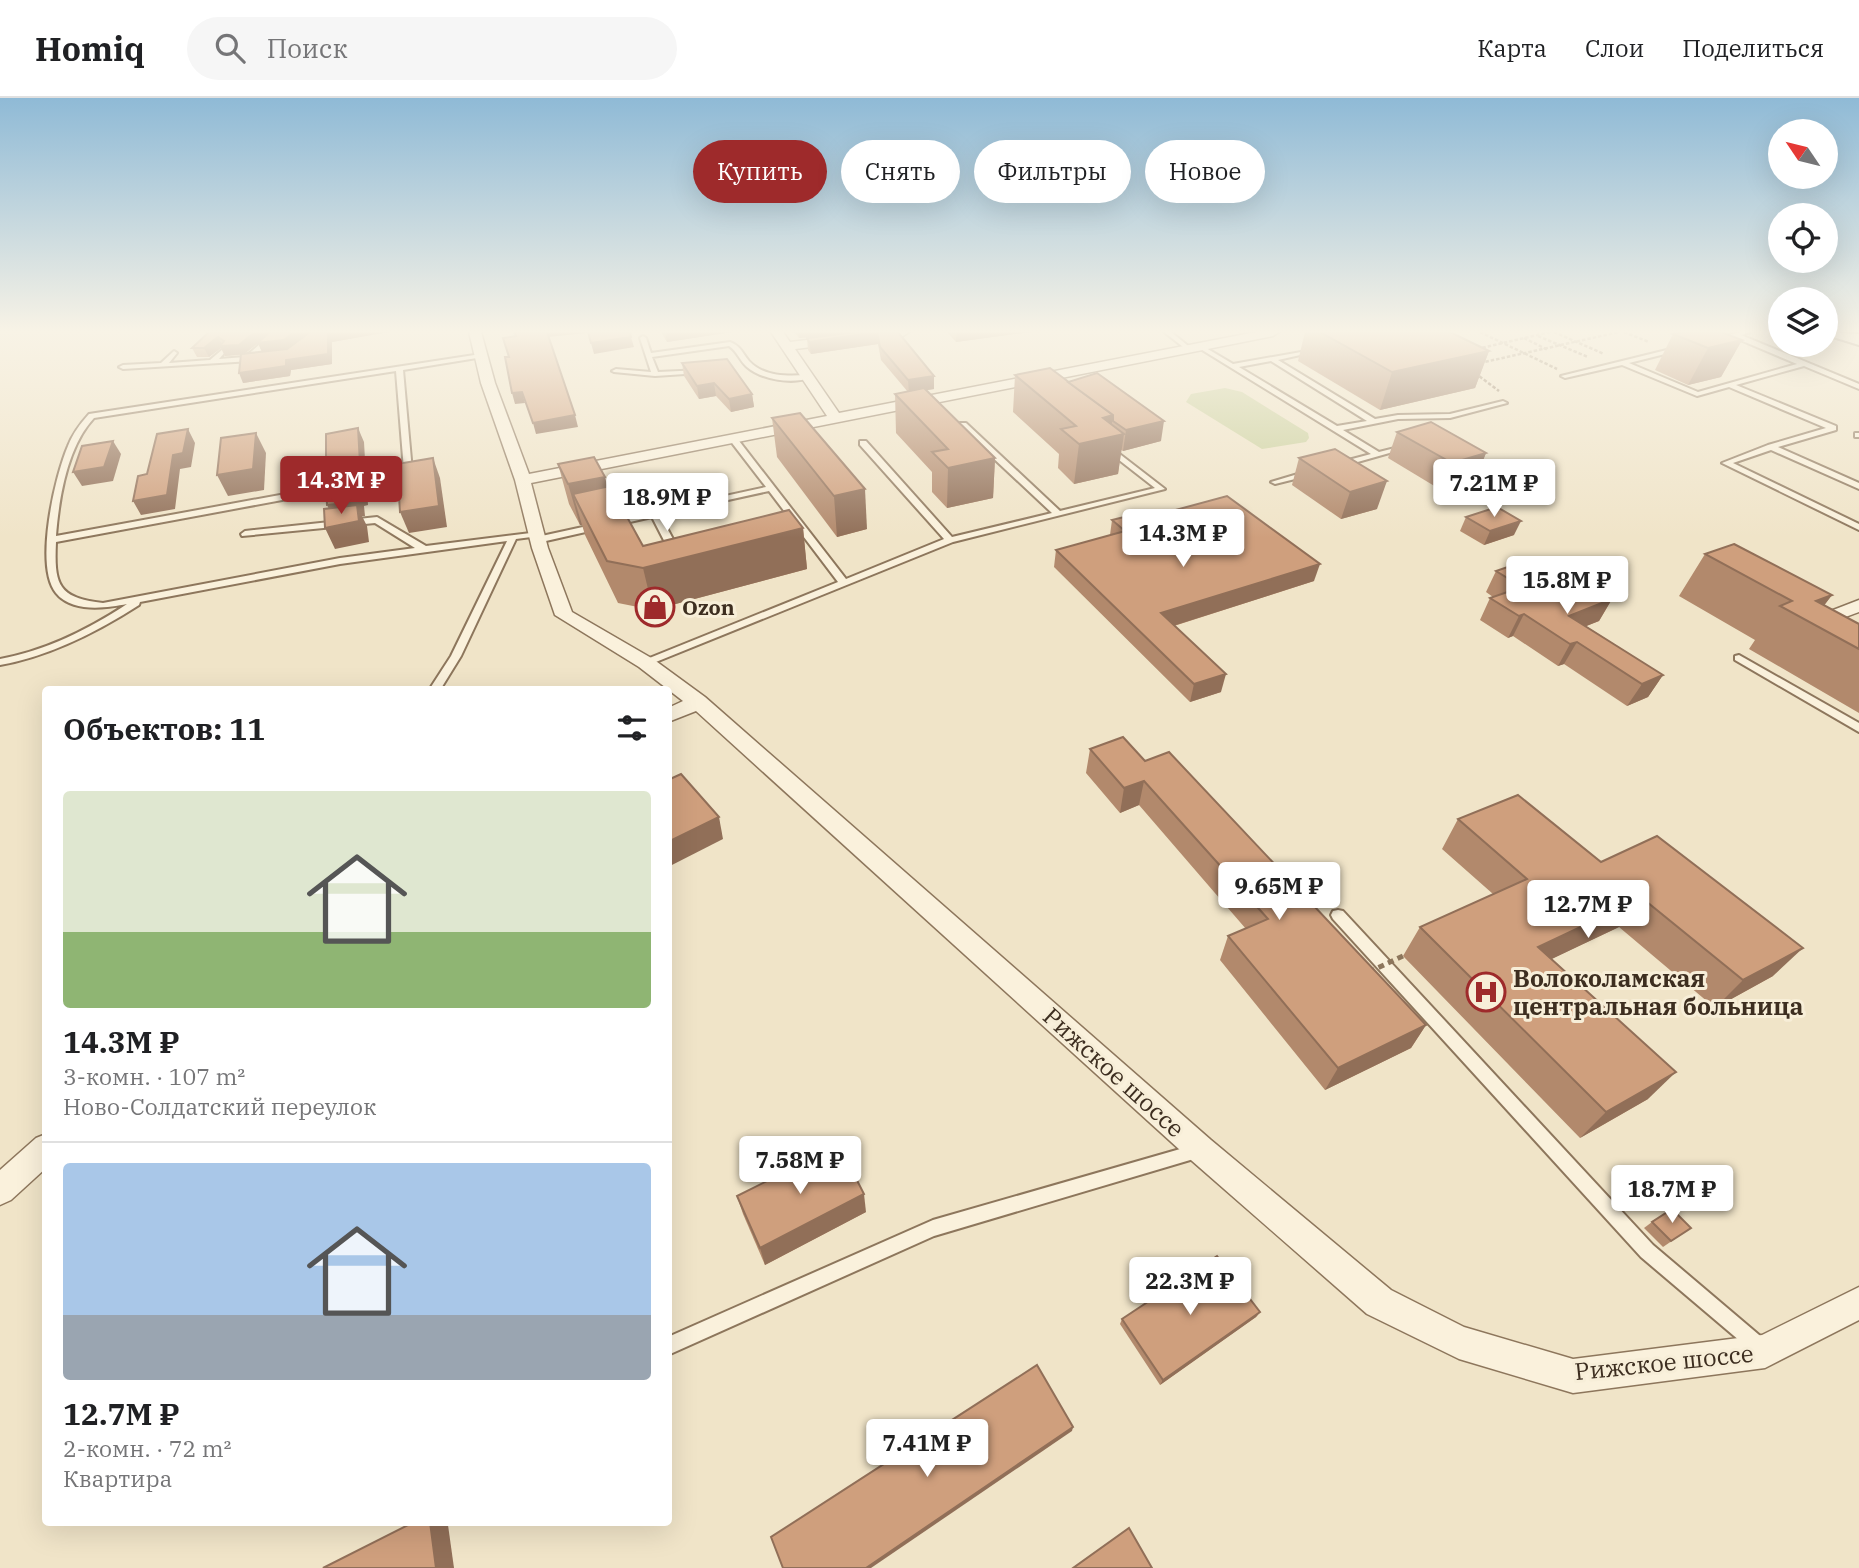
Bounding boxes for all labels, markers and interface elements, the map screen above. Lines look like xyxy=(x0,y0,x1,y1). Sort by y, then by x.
search box xyxy=(187,17,677,80)
text: Homiq xyxy=(35,27,145,70)
icon: search xyxy=(211,29,249,67)
text: Поиск xyxy=(267,31,348,65)
text: Карта xyxy=(1477,32,1547,64)
text: Слои xyxy=(1585,32,1644,64)
text: Поделиться xyxy=(1682,32,1824,64)
north arrow xyxy=(1768,119,1838,189)
map controls xyxy=(1768,119,1838,357)
chip: Купить xyxy=(693,140,827,203)
chip: Снять xyxy=(841,140,960,203)
chip: Фильтры xyxy=(974,140,1131,203)
chip: Новое xyxy=(1145,140,1265,203)
button: locate xyxy=(1768,203,1838,273)
button: layers xyxy=(1768,287,1838,357)
pin: 14.3M ₽ xyxy=(276,456,406,516)
pin: 7.21M ₽ xyxy=(1429,460,1559,519)
text: 14.3M ₽ xyxy=(296,464,386,494)
text: 7.21M ₽ xyxy=(1449,467,1539,497)
pin: 18.9M ₽ xyxy=(602,474,732,533)
text: 18.9M ₽ xyxy=(622,481,712,511)
pin: 14.3M ₽ xyxy=(1118,510,1248,569)
text: 14.3M ₽ xyxy=(1138,517,1228,547)
pin: 15.8M ₽ xyxy=(1502,556,1632,616)
text: 15.8M ₽ xyxy=(1522,564,1612,594)
shop icon: Ozon xyxy=(634,586,676,628)
place label: Ozon xyxy=(682,593,735,621)
text: Объектов: 11 xyxy=(63,709,265,748)
icon: filters xyxy=(613,709,651,747)
icon: home xyxy=(294,836,420,962)
pin: 9.65M ₽ xyxy=(1214,862,1344,922)
text: 9.65M ₽ xyxy=(1234,870,1324,900)
pin: 12.7M ₽ xyxy=(1523,880,1653,940)
text: 12.7M ₽ xyxy=(1543,888,1633,918)
place label: Волоколамская центральная больница xyxy=(1513,962,1804,1022)
hospital icon: Волоколамская центральная больница xyxy=(1465,971,1507,1013)
street label: Рижское шоссе xyxy=(1036,1000,1192,1144)
text: 14.3M ₽ xyxy=(63,1022,180,1061)
text: 3-комн. · 107 m² xyxy=(63,1061,245,1091)
text: Ново-Солдатский переулок xyxy=(63,1091,376,1121)
pin: 7.58M ₽ xyxy=(735,1136,865,1196)
text: 7.58M ₽ xyxy=(755,1144,845,1174)
pin: 18.7M ₽ xyxy=(1607,1166,1737,1225)
text: 18.7M ₽ xyxy=(1627,1173,1717,1203)
icon: home xyxy=(294,1208,420,1334)
pin: 22.3M ₽ xyxy=(1125,1258,1255,1317)
text: 22.3M ₽ xyxy=(1145,1265,1235,1295)
street label: Рижское шоссе xyxy=(1573,1337,1755,1387)
text: 12.7M ₽ xyxy=(63,1394,180,1433)
pin: 7.41M ₽ xyxy=(862,1420,992,1479)
text: 7.41M ₽ xyxy=(882,1427,972,1457)
text: 2-комн. · 72 m² xyxy=(63,1433,232,1463)
text: Квартира xyxy=(63,1463,172,1493)

